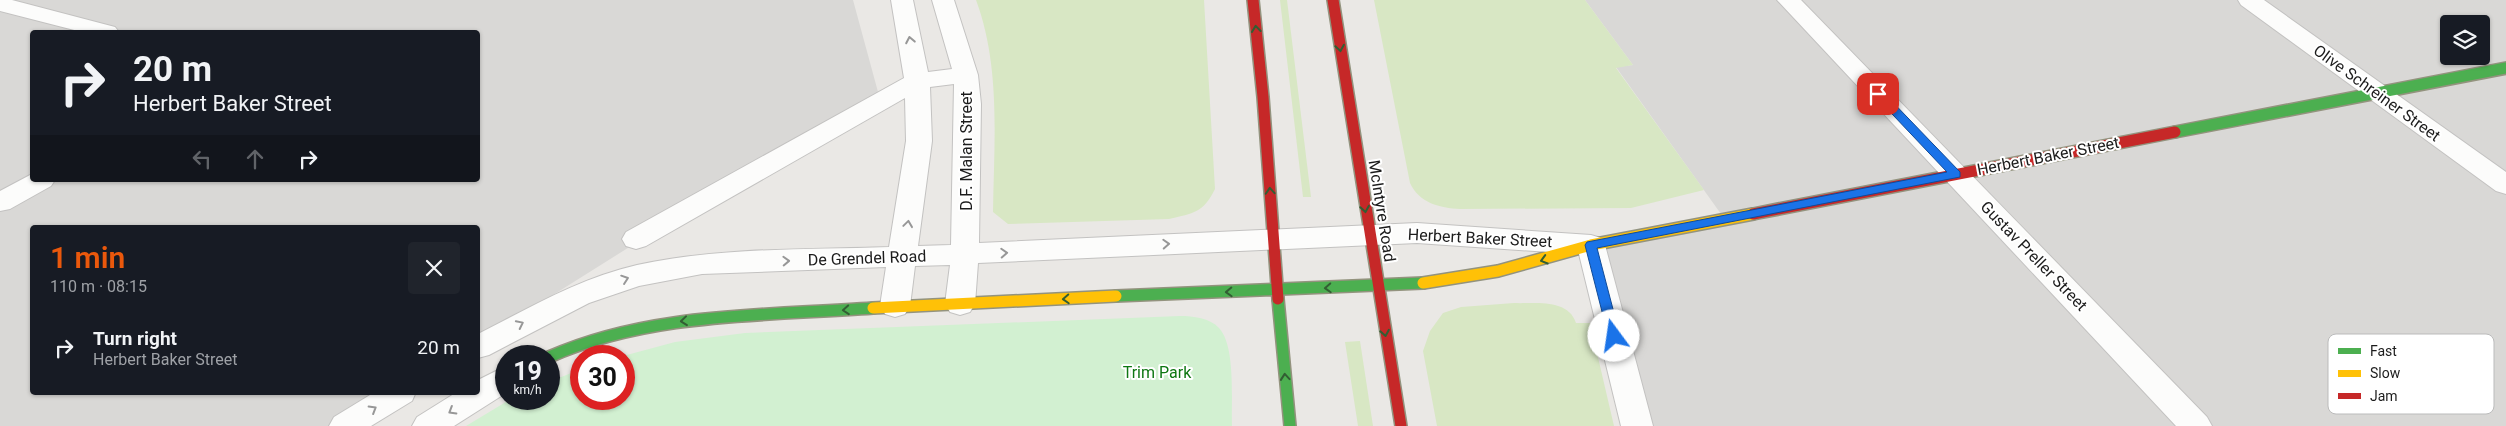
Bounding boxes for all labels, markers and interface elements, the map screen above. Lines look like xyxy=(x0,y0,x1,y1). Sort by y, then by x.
map controls xyxy=(2440,15,2490,65)
button: layers xyxy=(2440,15,2490,65)
one-way arrow xyxy=(1251,24,1262,32)
one-way arrow xyxy=(906,36,916,45)
street label: Olive Schreiner Street xyxy=(2310,41,2444,145)
one-way arrow xyxy=(1334,45,1345,53)
text: 20 m xyxy=(133,49,212,90)
icon: right xyxy=(50,50,115,115)
pin xyxy=(1857,73,1899,115)
icon: arrive xyxy=(1864,80,1892,108)
text: Herbert Baker Street xyxy=(133,91,332,116)
street label: D.F. Malan Street xyxy=(957,91,976,211)
street label: Herbert Baker Street xyxy=(1975,133,2121,179)
icon: left xyxy=(188,145,216,173)
icon: ahead xyxy=(241,145,269,173)
icon: right xyxy=(294,145,322,173)
street label: McIntyre Road xyxy=(1365,159,1399,263)
one-way arrow xyxy=(1264,186,1275,194)
street label: Gustav Preller Street xyxy=(1977,197,2091,315)
one-way arrow xyxy=(1359,204,1369,213)
one-way arrow xyxy=(902,219,913,227)
street label: Herbert Baker Street xyxy=(1407,225,1553,251)
one-way arrow xyxy=(1163,239,1171,250)
text: 1 min xyxy=(50,240,125,275)
button: close xyxy=(408,242,460,294)
street label: De Grendel Road xyxy=(807,246,927,270)
one-way arrow xyxy=(1000,247,1008,258)
one-way arrow xyxy=(1541,254,1549,264)
one-way arrow xyxy=(782,256,790,266)
one-way arrow xyxy=(620,275,629,285)
text: 110 m · 08:15 xyxy=(50,277,147,296)
one-way arrow xyxy=(1324,282,1332,293)
one-way arrow xyxy=(1224,287,1232,298)
one-way arrow xyxy=(1062,294,1070,305)
one-way arrow xyxy=(842,304,850,315)
position arrow xyxy=(1587,309,1639,361)
one-way arrow xyxy=(680,315,688,326)
one-way arrow xyxy=(515,320,524,330)
text: Turn right xyxy=(93,327,177,350)
one-way arrow xyxy=(1379,329,1389,338)
icon: right xyxy=(50,334,78,362)
legend xyxy=(2328,334,2494,414)
text: 20 m xyxy=(417,336,460,359)
text: Fast xyxy=(2370,343,2397,359)
speed limit sign: 30 xyxy=(570,345,635,410)
text: Herbert Baker Street xyxy=(93,350,238,369)
text: 19 xyxy=(513,357,542,386)
park label: Trim Park xyxy=(1123,363,1192,382)
text: Slow xyxy=(2370,365,2401,381)
one-way arrow xyxy=(1280,373,1291,381)
text: km/h xyxy=(513,383,542,397)
text: Jam xyxy=(2370,388,2398,404)
one-way arrow xyxy=(449,405,458,415)
one-way arrow xyxy=(368,406,377,416)

